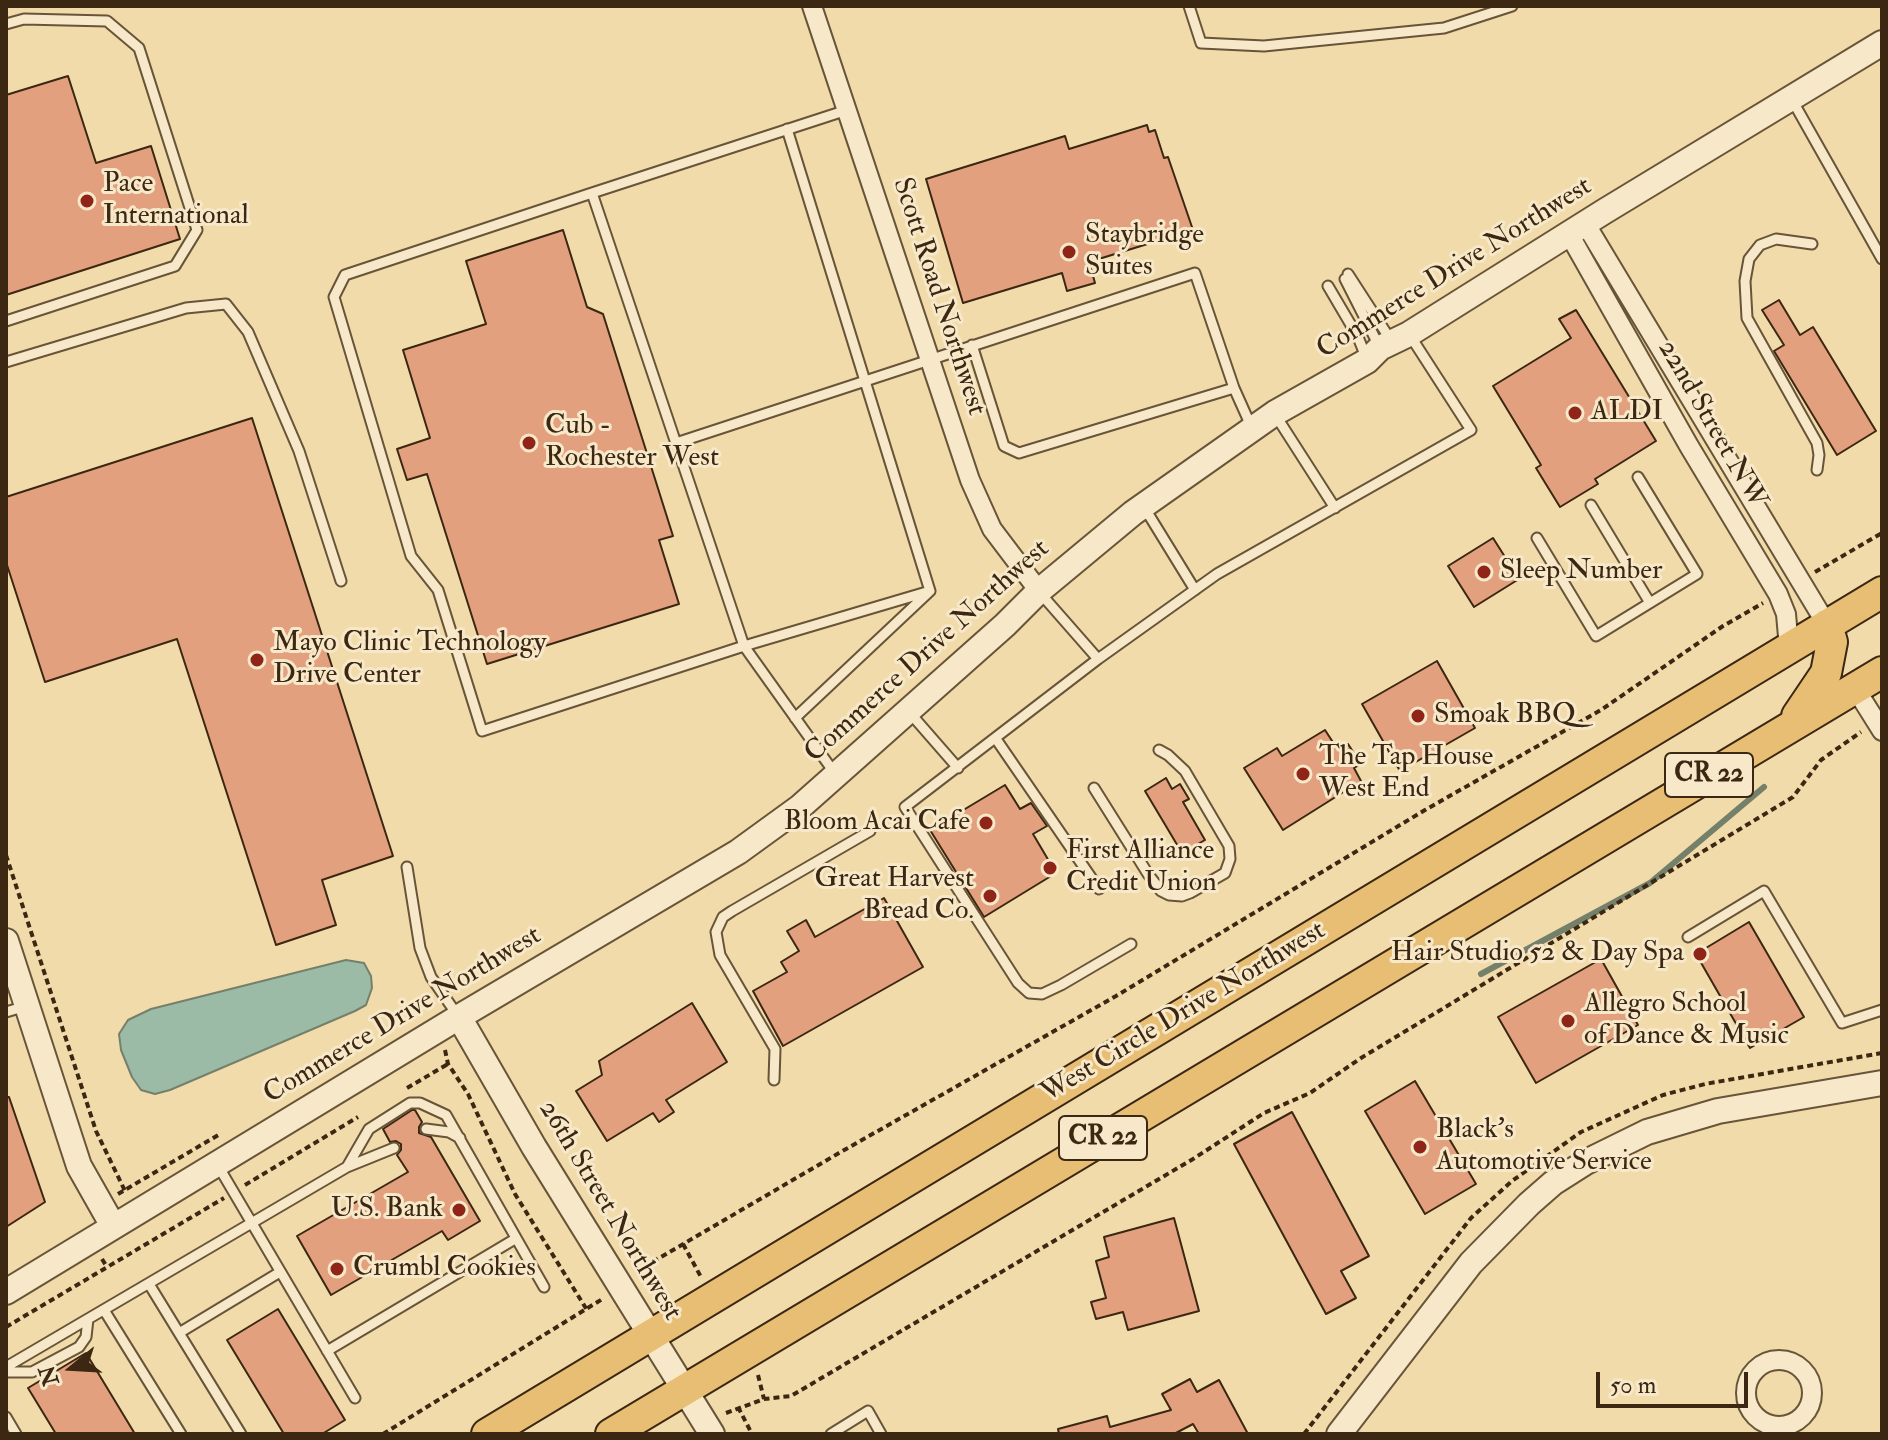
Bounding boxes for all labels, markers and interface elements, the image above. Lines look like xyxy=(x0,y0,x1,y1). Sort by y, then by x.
place label: Pace International xyxy=(103,168,249,234)
street label: Commerce Drive Northwest xyxy=(1311,171,1599,367)
street label: Scott Road Northwest xyxy=(884,174,992,420)
marker: Pace International xyxy=(78,192,96,210)
place label: Staybridge Suites xyxy=(1085,219,1204,285)
marker: Staybridge Suites xyxy=(1060,243,1078,261)
street label: 22nd Street NW xyxy=(1649,335,1773,515)
place label: ALDI xyxy=(1591,396,1663,430)
marker: ALDI xyxy=(1566,404,1584,422)
place label: Cub - Rochester West xyxy=(545,410,719,476)
marker: Cub - Rochester West xyxy=(520,434,538,452)
street label: Commerce Drive Northwest xyxy=(799,533,1057,771)
place label: Sleep Number xyxy=(1500,555,1662,589)
marker: Sleep Number xyxy=(1475,563,1493,581)
place label: Mayo Clinic Technology Drive Center xyxy=(273,627,546,693)
marker: Mayo Clinic Technology Drive Center xyxy=(248,651,266,669)
place label: Smoak BBQ xyxy=(1434,699,1576,733)
marker: Smoak BBQ xyxy=(1409,707,1427,725)
place label: The Tap House West End xyxy=(1319,741,1493,807)
road number: CR 22 xyxy=(1665,753,1753,797)
marker: The Tap House West End xyxy=(1294,765,1312,783)
place label: Bloom Acai Cafe xyxy=(784,806,970,840)
marker: Bloom Acai Cafe xyxy=(977,814,995,832)
place label: First Alliance Credit Union xyxy=(1066,835,1217,901)
marker: First Alliance Credit Union xyxy=(1041,859,1059,877)
place label: Great Harvest Bread Co. xyxy=(815,863,974,929)
marker: Great Harvest Bread Co. xyxy=(981,887,999,905)
street label: West Circle Drive Northwest xyxy=(1036,915,1332,1111)
street label: Commerce Drive Northwest xyxy=(258,920,548,1112)
place label: Hair Studio 52 & Day Spa xyxy=(1391,937,1684,971)
marker: Hair Studio 52 & Day Spa xyxy=(1691,945,1709,963)
place label: Allegro School of Dance & Music xyxy=(1584,988,1789,1054)
marker: Allegro School of Dance & Music xyxy=(1559,1012,1577,1030)
street label: 26th Street Northwest xyxy=(530,1095,688,1327)
place label: Black's Automotive Service xyxy=(1436,1114,1652,1180)
road number: CR 22 xyxy=(1059,1116,1147,1160)
marker: Black's Automotive Service xyxy=(1411,1138,1429,1156)
place label: U.S. Bank xyxy=(331,1193,443,1227)
marker: U.S. Bank xyxy=(450,1201,468,1219)
place label: Crumbl Cookies xyxy=(353,1252,536,1286)
marker: Crumbl Cookies xyxy=(328,1260,346,1278)
north arrow xyxy=(32,1328,112,1408)
scale bar xyxy=(1600,1356,1752,1406)
text: N xyxy=(33,1362,66,1389)
text: 50 m xyxy=(1610,1370,1656,1401)

